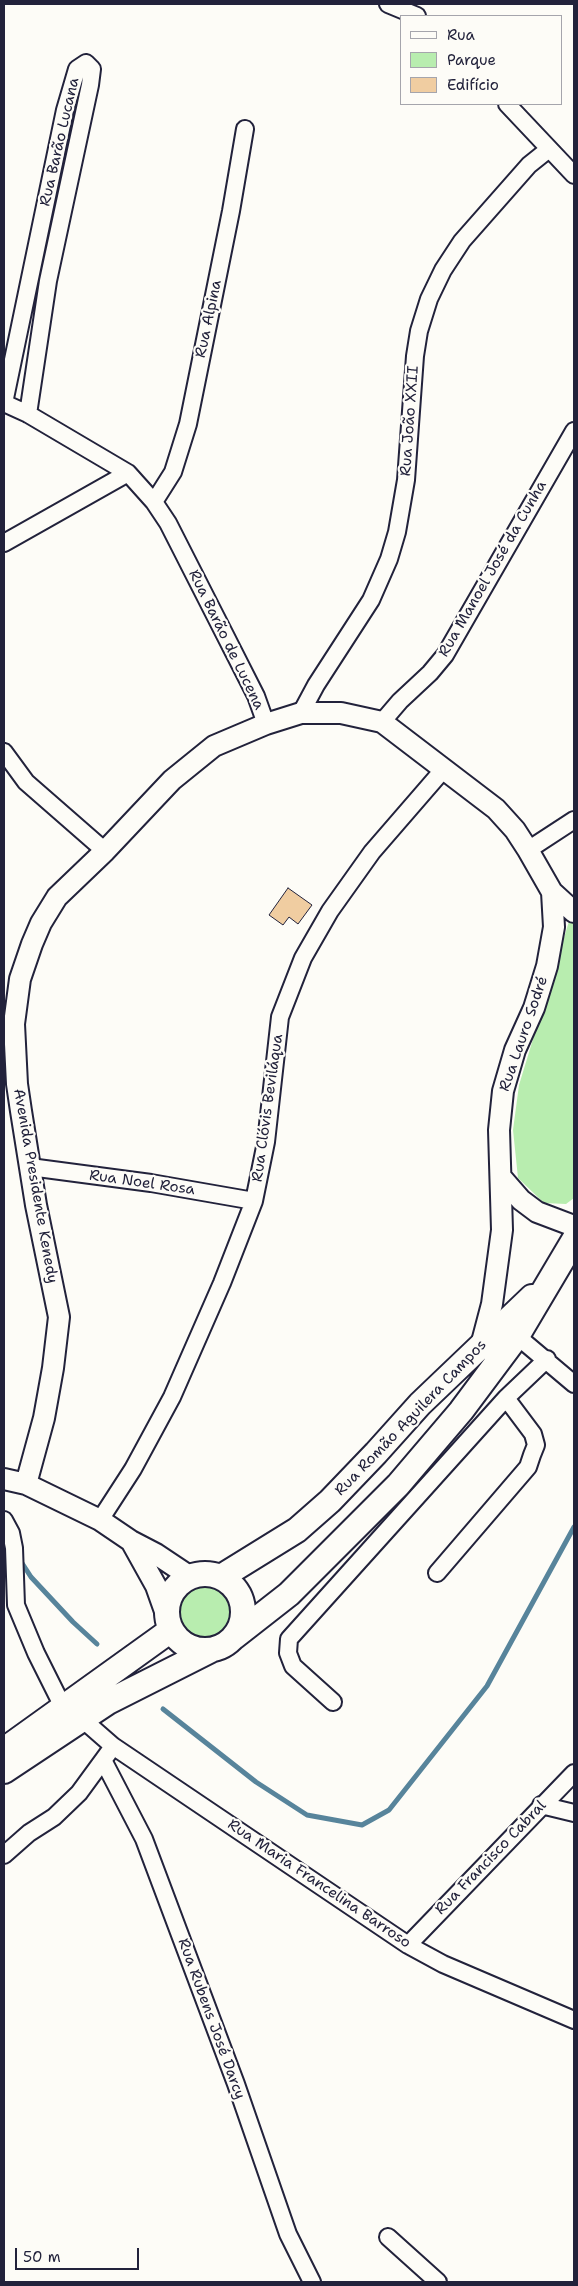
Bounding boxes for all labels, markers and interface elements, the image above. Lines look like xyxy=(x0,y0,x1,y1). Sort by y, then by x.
legend xyxy=(400,15,563,105)
text: Rua xyxy=(447,25,475,45)
text: Parque xyxy=(447,50,496,70)
text: Edifício xyxy=(447,75,499,95)
street label: Rua Barão Lucana xyxy=(36,76,84,208)
street label: Rua Alpina xyxy=(192,278,226,360)
street label: Rua João XXII xyxy=(397,365,423,477)
street label: Rua Manoel José da Cunha xyxy=(435,478,551,660)
street label: Rua Barão de Lucena xyxy=(184,567,268,713)
street label: Rua Lauro Sodré xyxy=(496,974,552,1094)
street label: Rua Clóvis Beviláqua xyxy=(249,1033,287,1183)
street label: Avenida Presidente Kenedy xyxy=(9,1087,61,1285)
street label: Rua Noel Rosa xyxy=(88,1167,196,1199)
street label: Rua Romão Aguilera Campos xyxy=(332,1336,490,1500)
street label: Rua Francisco Cabral xyxy=(432,1797,550,1919)
street label: Rua Maria Francelina Barroso xyxy=(224,1816,414,1952)
street label: Rua Rubens José Darcy xyxy=(174,1936,248,2102)
scale bar xyxy=(18,2238,141,2270)
text: 50 m xyxy=(23,2247,61,2267)

